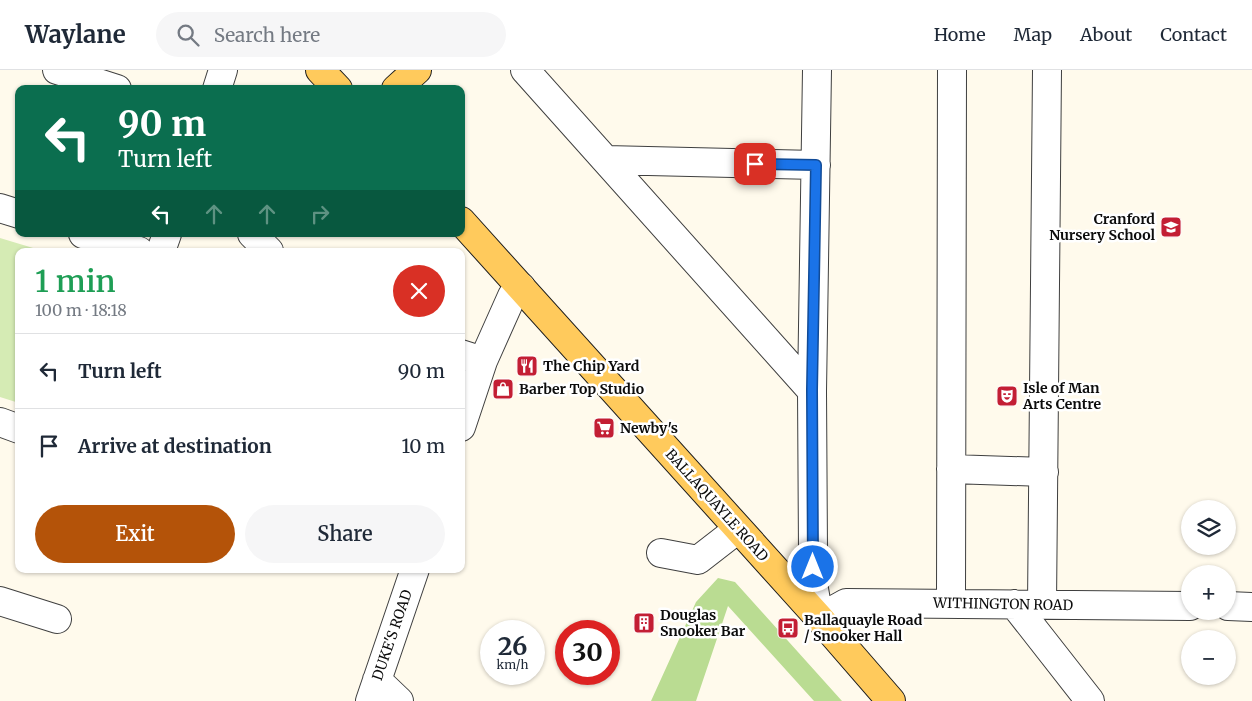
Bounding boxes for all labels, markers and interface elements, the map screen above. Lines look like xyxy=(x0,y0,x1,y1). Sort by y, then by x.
search box xyxy=(156,12,506,57)
text: Waylane xyxy=(25,19,126,50)
icon: search xyxy=(174,21,202,49)
text: Search here xyxy=(214,23,320,47)
text: Home xyxy=(934,23,986,46)
text: Map xyxy=(1014,23,1052,46)
text: About xyxy=(1080,23,1132,46)
text: Contact xyxy=(1160,23,1227,46)
text: 90 m xyxy=(118,102,206,146)
icon: left xyxy=(35,105,100,170)
pin xyxy=(734,143,776,185)
text: Turn left xyxy=(118,145,212,173)
icon: arrive xyxy=(741,150,769,178)
icon: left xyxy=(147,200,175,228)
icon: ahead xyxy=(200,200,228,228)
icon: ahead xyxy=(253,200,281,228)
icon: right xyxy=(306,200,334,228)
place label: Cranford Nursery School xyxy=(1049,210,1155,244)
school or university icon: Cranford Nursery School xyxy=(1159,215,1183,239)
text: 1 min xyxy=(35,262,116,300)
button: close xyxy=(393,265,445,317)
text: 100 m · 18:18 xyxy=(35,300,127,320)
restaurant icon: The Chip Yard xyxy=(515,354,539,378)
icon: left xyxy=(35,357,63,385)
place label: The Chip Yard xyxy=(543,357,640,375)
text: Turn left xyxy=(78,359,162,383)
text: 90 m xyxy=(398,359,445,383)
shop icon: Barber Top Studio xyxy=(491,377,515,401)
place label: Isle of Man Arts Centre xyxy=(1022,379,1102,413)
place label: Barber Top Studio xyxy=(519,380,644,398)
theatre icon: Isle of Man Arts Centre xyxy=(995,384,1019,408)
supermarket icon: Newby's xyxy=(592,416,616,440)
place label: Newby's xyxy=(620,419,678,437)
icon: arrive xyxy=(35,432,63,460)
text: Arrive at destination xyxy=(78,434,272,458)
text: 10 m xyxy=(402,434,445,458)
street label: BALLAQUAYLE ROAD xyxy=(662,445,773,565)
map controls xyxy=(1181,500,1236,685)
button: layers xyxy=(1181,500,1236,555)
button: Exit xyxy=(35,505,235,563)
button: Share xyxy=(245,505,445,563)
position arrow xyxy=(786,540,838,592)
button: + xyxy=(1181,565,1236,620)
street label: DUKE'S ROAD xyxy=(368,587,416,683)
street label: WITHINGTON ROAD xyxy=(932,594,1074,614)
place label: Douglas Snooker Bar xyxy=(660,606,746,640)
building icon: Douglas Snooker Bar xyxy=(632,611,656,635)
place label: Ballaquayle Road / Snooker Hall xyxy=(804,611,923,645)
bus stop icon: Ballaquayle Road / Snooker Hall xyxy=(776,616,800,640)
speed limit sign: 30 xyxy=(555,620,620,685)
text: 26 xyxy=(498,630,527,662)
button: − xyxy=(1181,630,1236,685)
text: km/h xyxy=(497,657,528,672)

